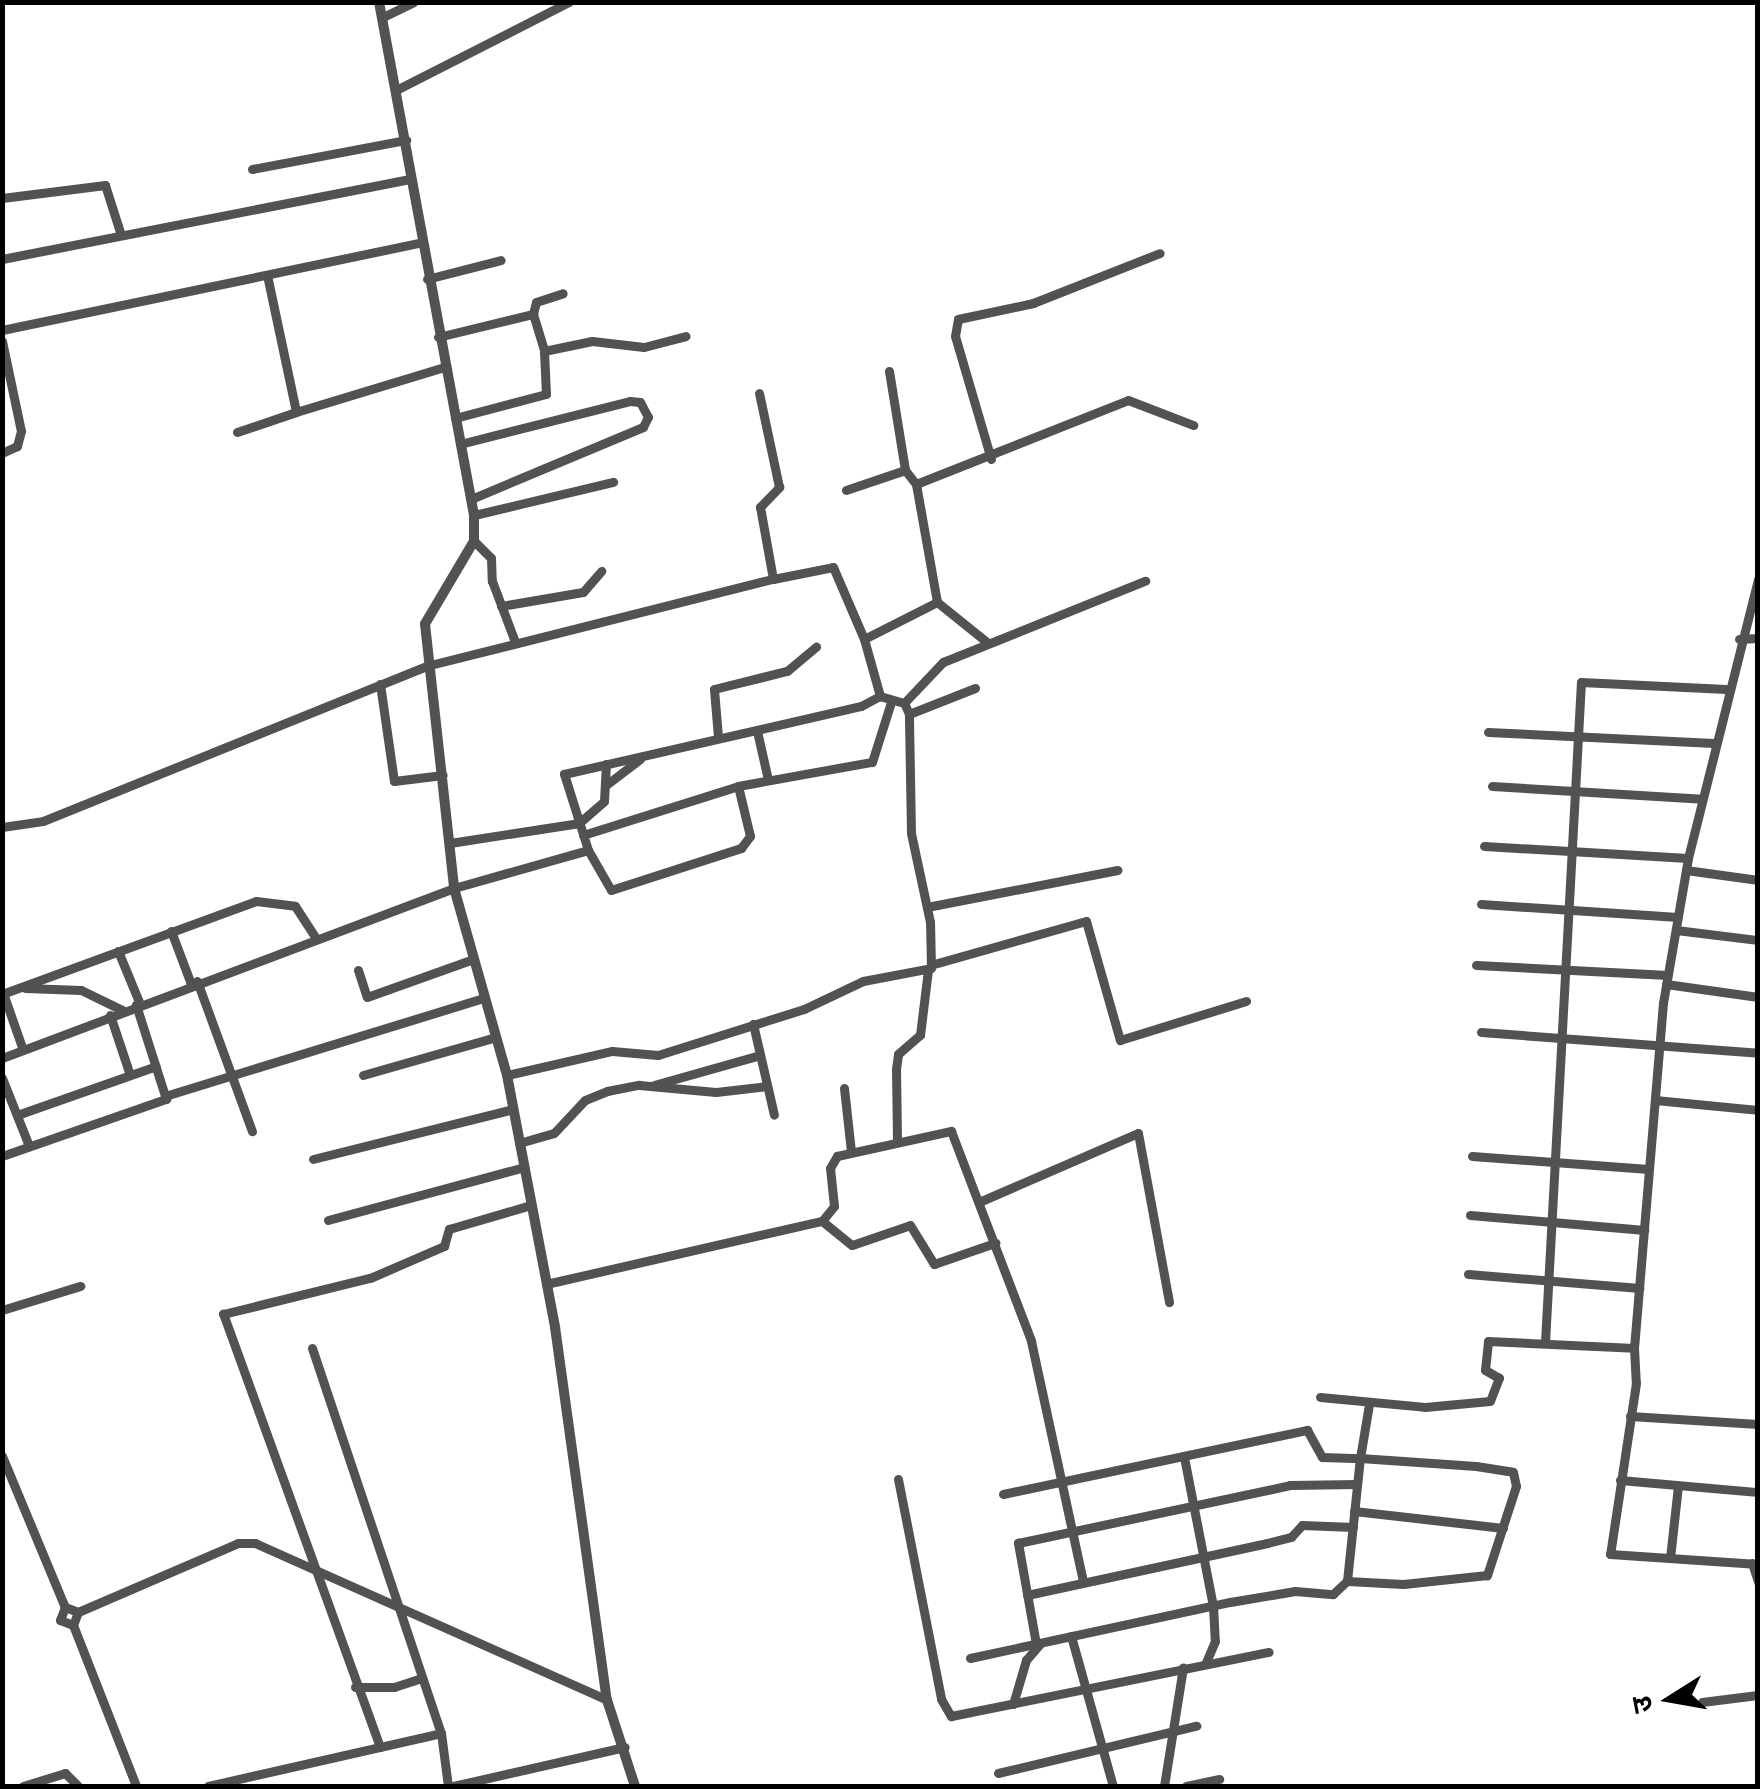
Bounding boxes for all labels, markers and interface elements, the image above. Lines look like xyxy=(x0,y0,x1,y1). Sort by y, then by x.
north arrow xyxy=(1620,1649,1720,1749)
text: उ xyxy=(1622,1693,1659,1716)

